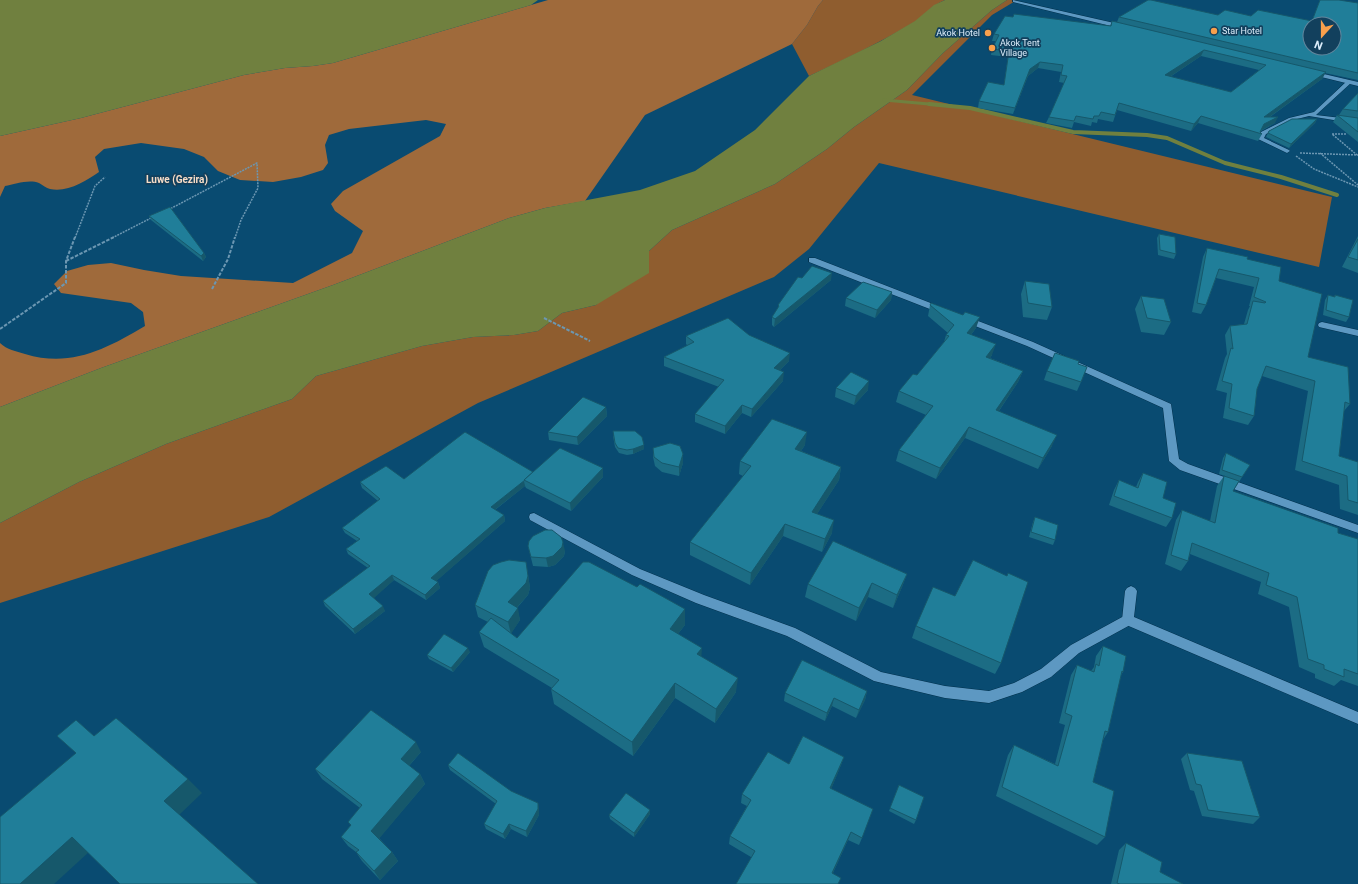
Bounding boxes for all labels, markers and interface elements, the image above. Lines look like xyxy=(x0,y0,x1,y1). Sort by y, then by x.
north arrow xyxy=(1302,16,1342,56)
marker: Star Hotel xyxy=(1209,26,1219,36)
place label: Star Hotel xyxy=(1222,26,1262,36)
place label: Akok Hotel xyxy=(936,28,980,38)
marker: Akok Hotel xyxy=(983,28,993,38)
text: N xyxy=(1312,37,1325,52)
place label: Akok Tent Village xyxy=(1000,38,1040,58)
marker: Akok Tent Village xyxy=(987,43,997,53)
district label: Luwe (Gezira) xyxy=(146,174,208,186)

